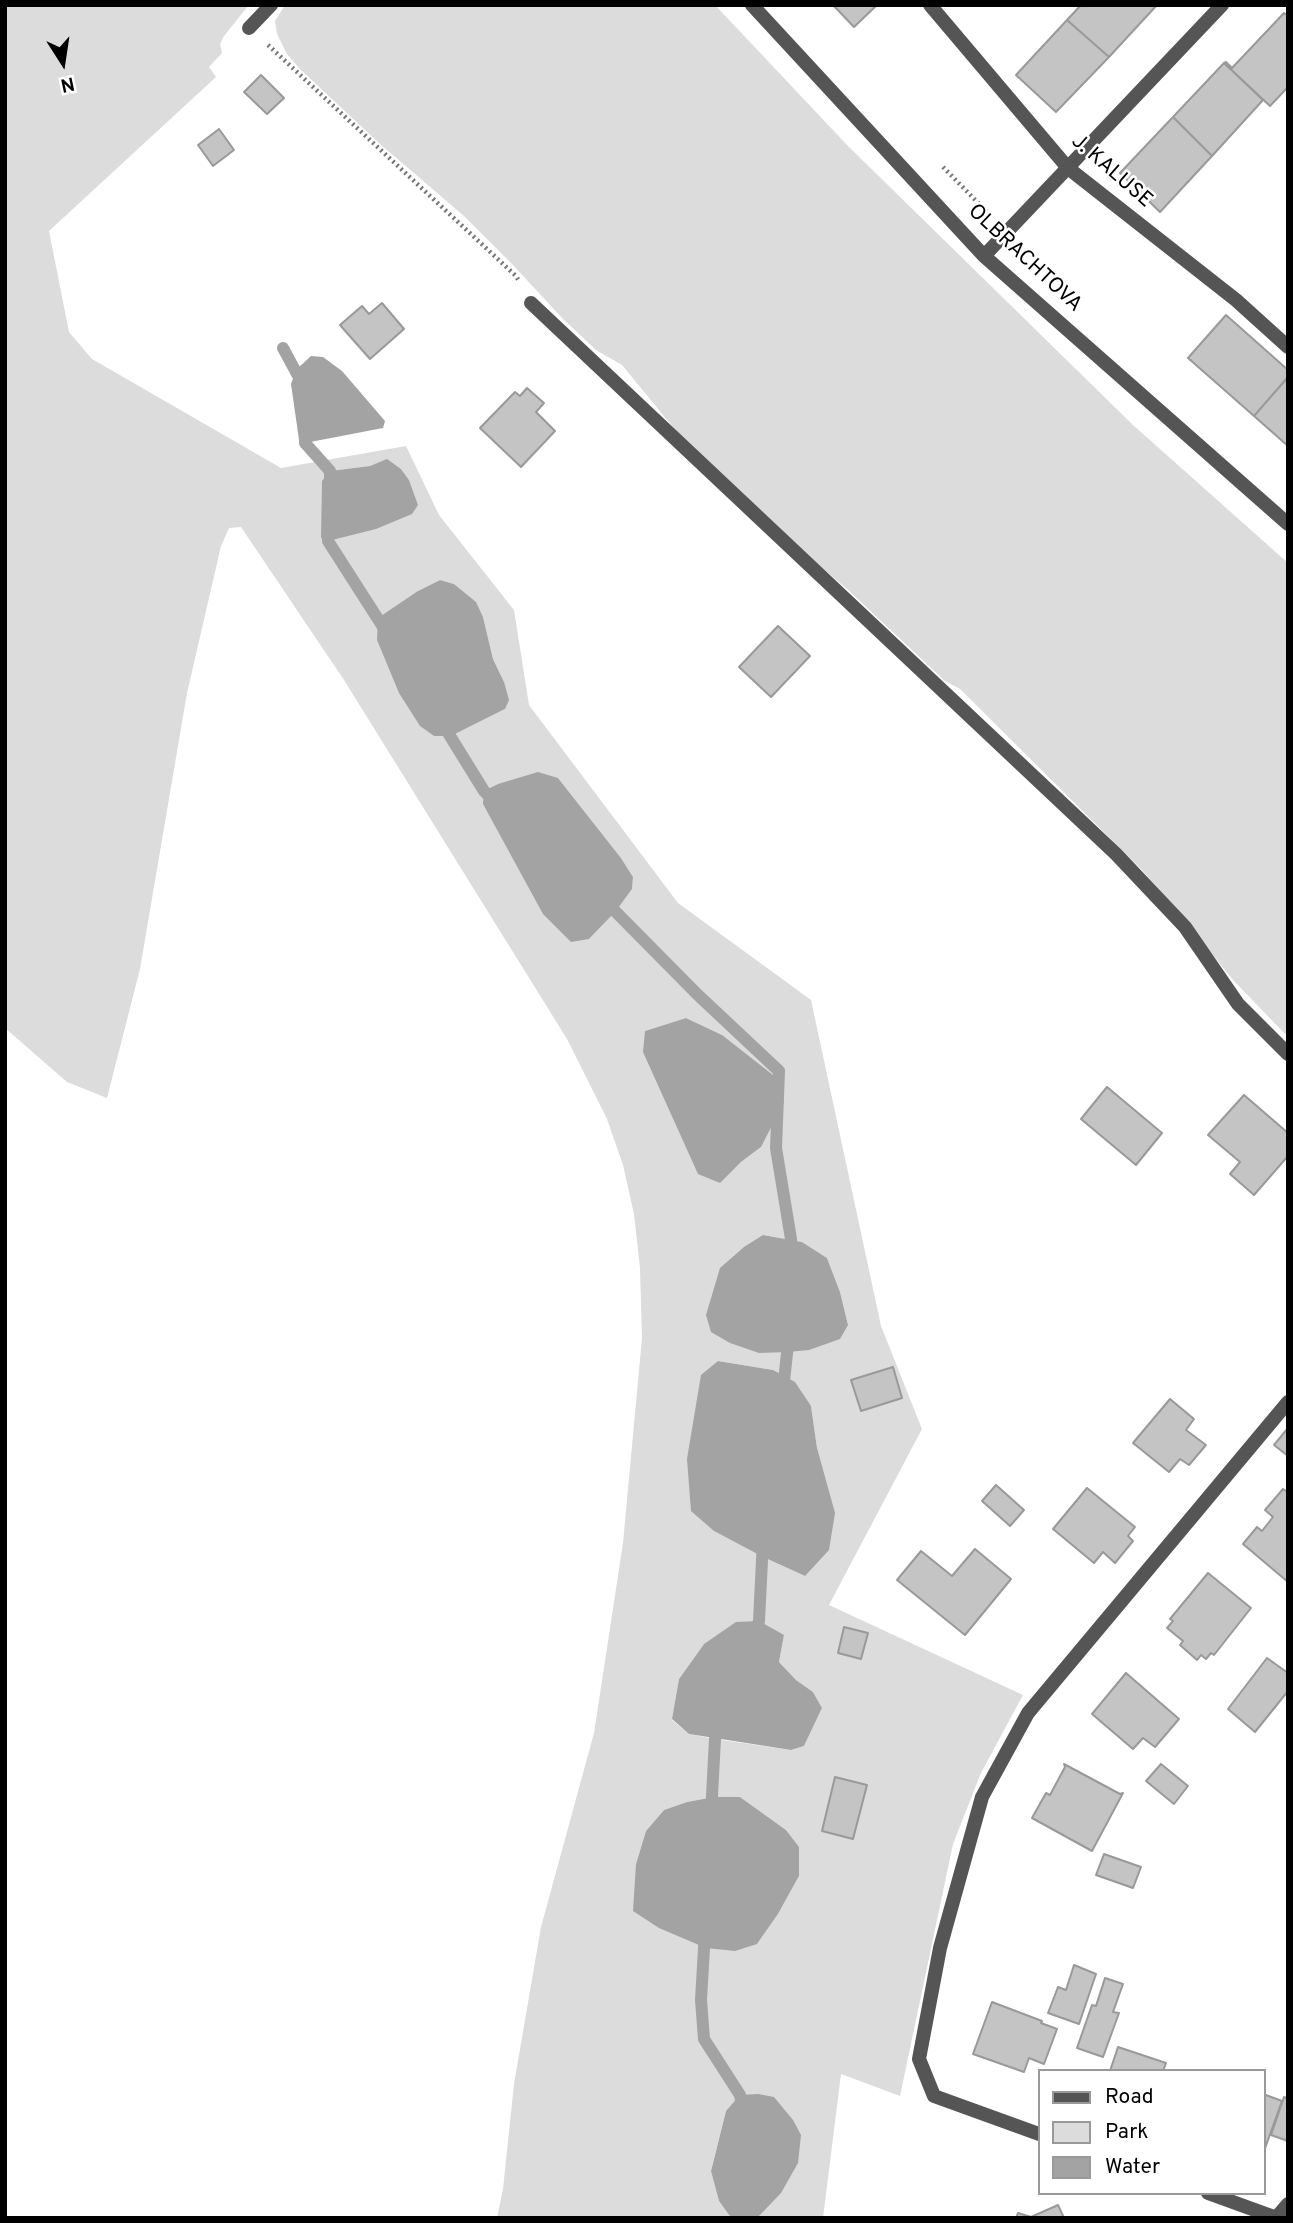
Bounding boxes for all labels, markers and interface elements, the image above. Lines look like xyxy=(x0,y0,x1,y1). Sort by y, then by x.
north arrow xyxy=(28,28,98,98)
text: N xyxy=(58,70,77,97)
street label: J. KALUSE xyxy=(1065,130,1157,214)
street label: OLBRACHTOVA xyxy=(962,200,1086,318)
legend xyxy=(1038,2069,1265,2195)
text: Road xyxy=(1105,2084,1154,2111)
text: Park xyxy=(1105,2119,1148,2146)
text: Water xyxy=(1105,2154,1160,2181)

